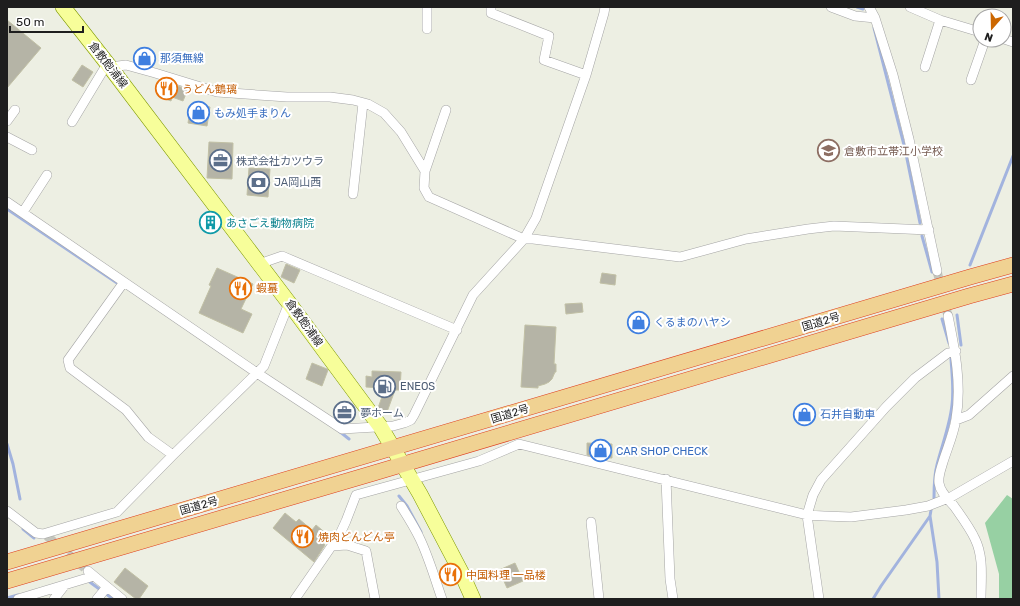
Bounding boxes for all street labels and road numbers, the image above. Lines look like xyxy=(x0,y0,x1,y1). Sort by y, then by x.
street label: 倉敷飽浦線 xyxy=(86,39,130,91)
street label: 倉敷飽浦線 xyxy=(283,297,325,349)
street label: 国道2号 xyxy=(800,310,842,334)
street label: 国道2号 xyxy=(489,402,531,426)
street label: 国道2号 xyxy=(178,494,220,518)

